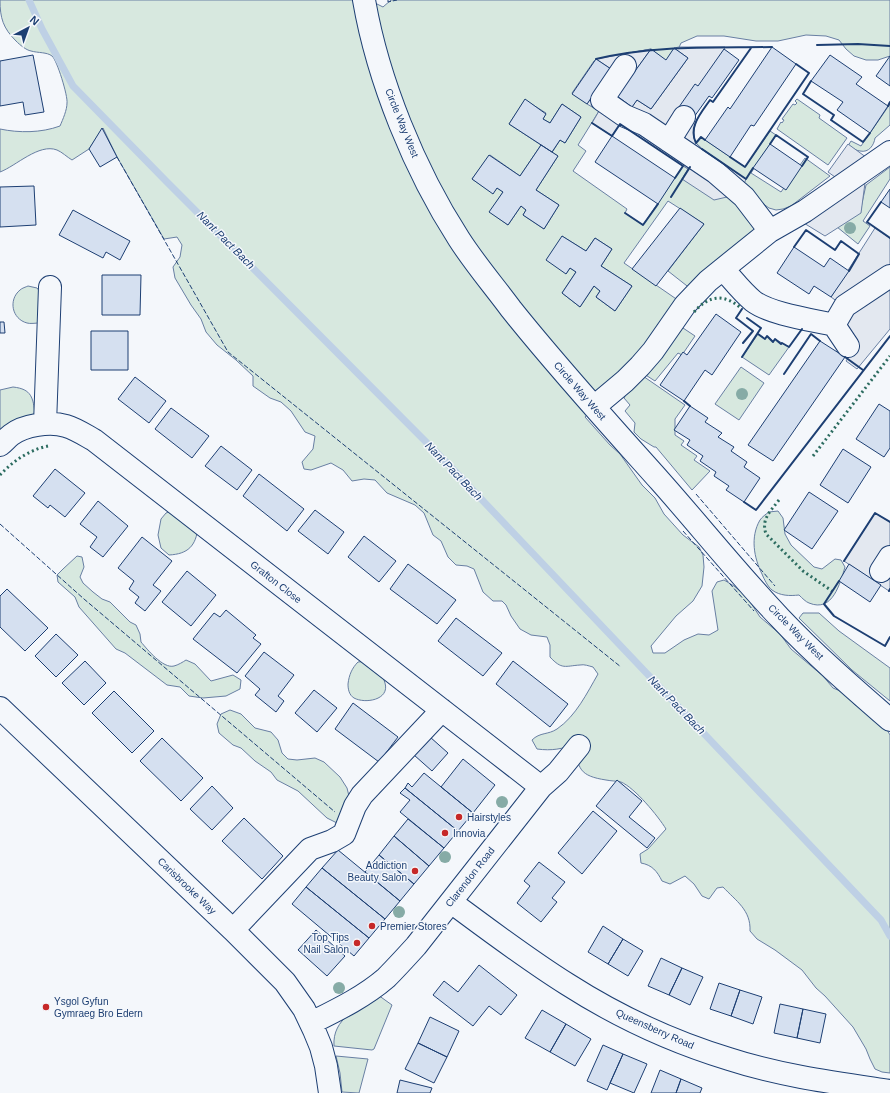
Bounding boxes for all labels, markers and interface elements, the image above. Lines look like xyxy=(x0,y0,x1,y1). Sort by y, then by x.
north arrow xyxy=(8,8,48,48)
text: N xyxy=(28,13,42,28)
street label: Circle Way West xyxy=(383,87,421,159)
water label: Nant Pact Bach xyxy=(195,209,257,271)
street label: Circle Way West xyxy=(552,360,608,422)
water label: Nant Pact Bach xyxy=(423,439,485,503)
street label: Grafton Close xyxy=(248,559,304,606)
street label: Circle Way West xyxy=(766,602,826,662)
water label: Nant Pact Bach xyxy=(646,673,708,737)
marker: Hairstyles xyxy=(454,812,464,822)
place label: Hairstyles xyxy=(467,812,511,823)
marker: Innovia xyxy=(440,828,450,838)
place label: Innovia xyxy=(453,828,486,839)
street label: Clarendon Road xyxy=(443,845,497,909)
street label: Carisbrooke Way xyxy=(156,856,218,916)
place label: Addiction Beauty Salon xyxy=(348,860,407,883)
marker: Addiction Beauty Salon xyxy=(410,866,420,876)
marker: Premier Stores xyxy=(367,921,377,931)
place label: Premier Stores xyxy=(380,921,447,932)
place label: Top Tips Nail Salon xyxy=(303,932,349,955)
marker: Top Tips Nail Salon xyxy=(352,938,362,948)
place label: Ysgol Gyfun Gymraeg Bro Edern xyxy=(54,996,143,1019)
marker: Ysgol Gyfun Gymraeg Bro Edern xyxy=(41,1002,51,1012)
street label: Queensberry Road xyxy=(614,1007,696,1051)

